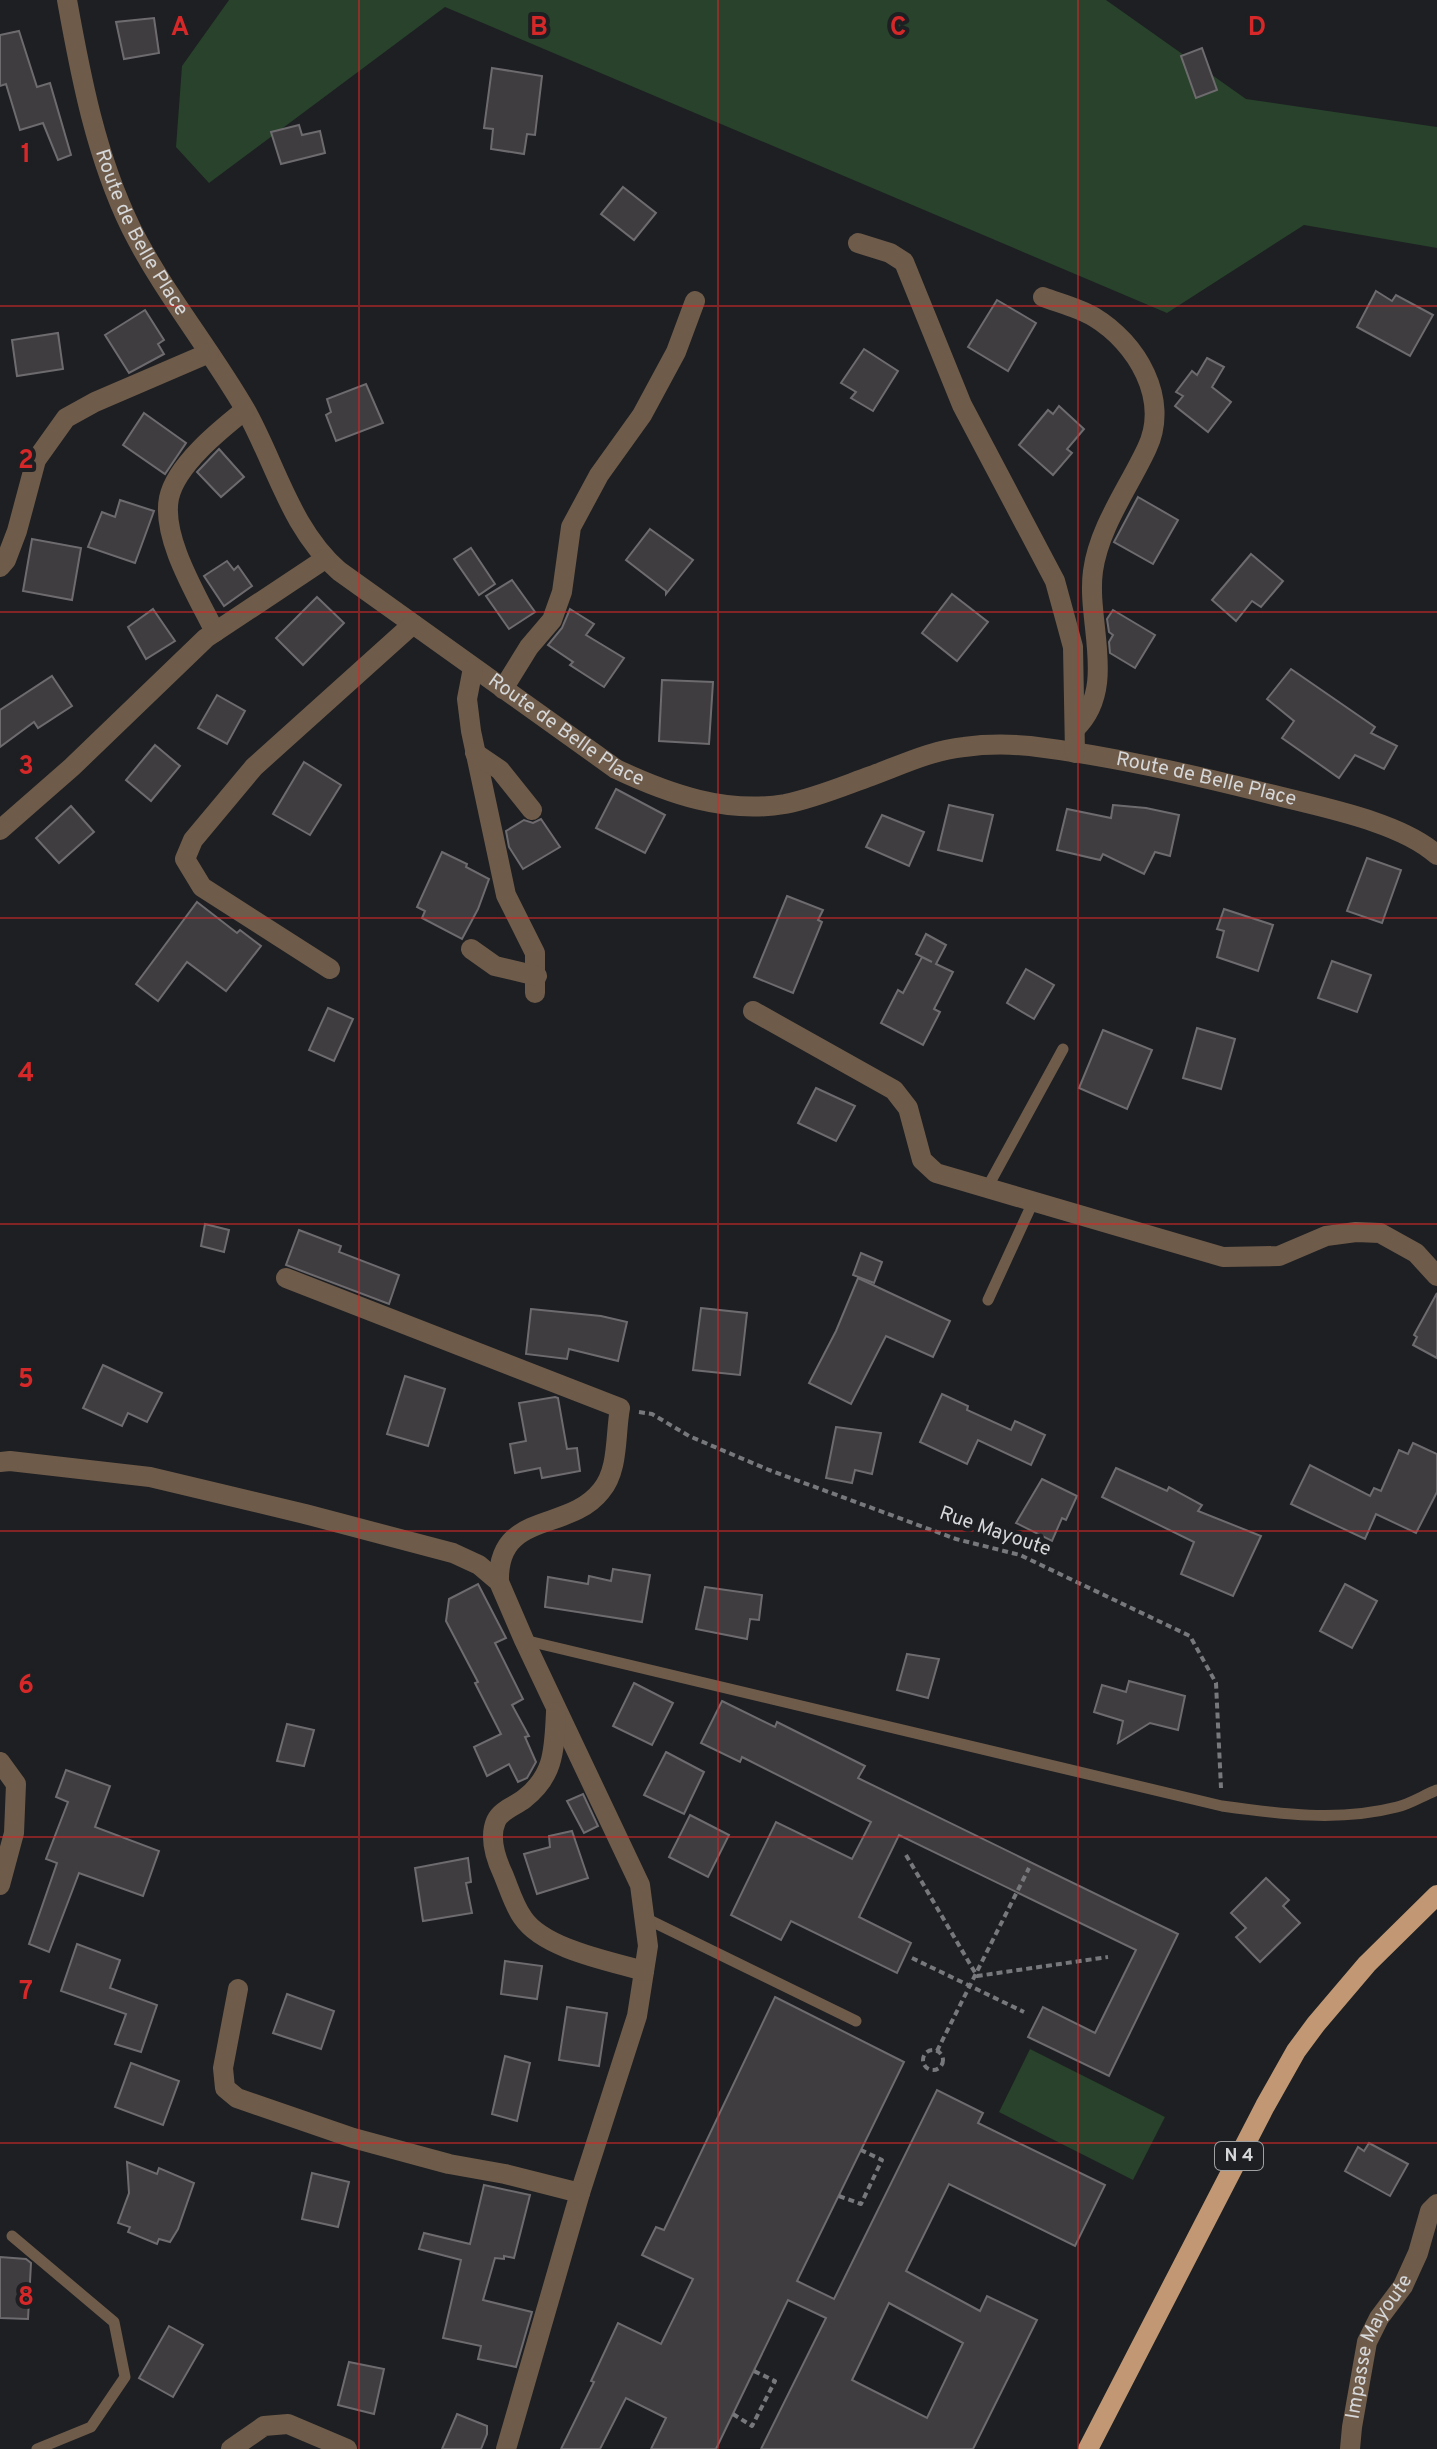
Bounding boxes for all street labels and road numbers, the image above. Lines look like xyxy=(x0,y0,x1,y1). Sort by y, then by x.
street label: Route de Belle Place xyxy=(88,146,194,321)
street label: Route de Belle Place xyxy=(482,668,648,793)
street label: Route de Belle Place xyxy=(1114,747,1299,813)
street label: Rue Mayoute xyxy=(936,1501,1054,1563)
road number: N 4 xyxy=(1215,2142,1263,2170)
street label: Impasse Mayoute xyxy=(1341,2271,1419,2421)

